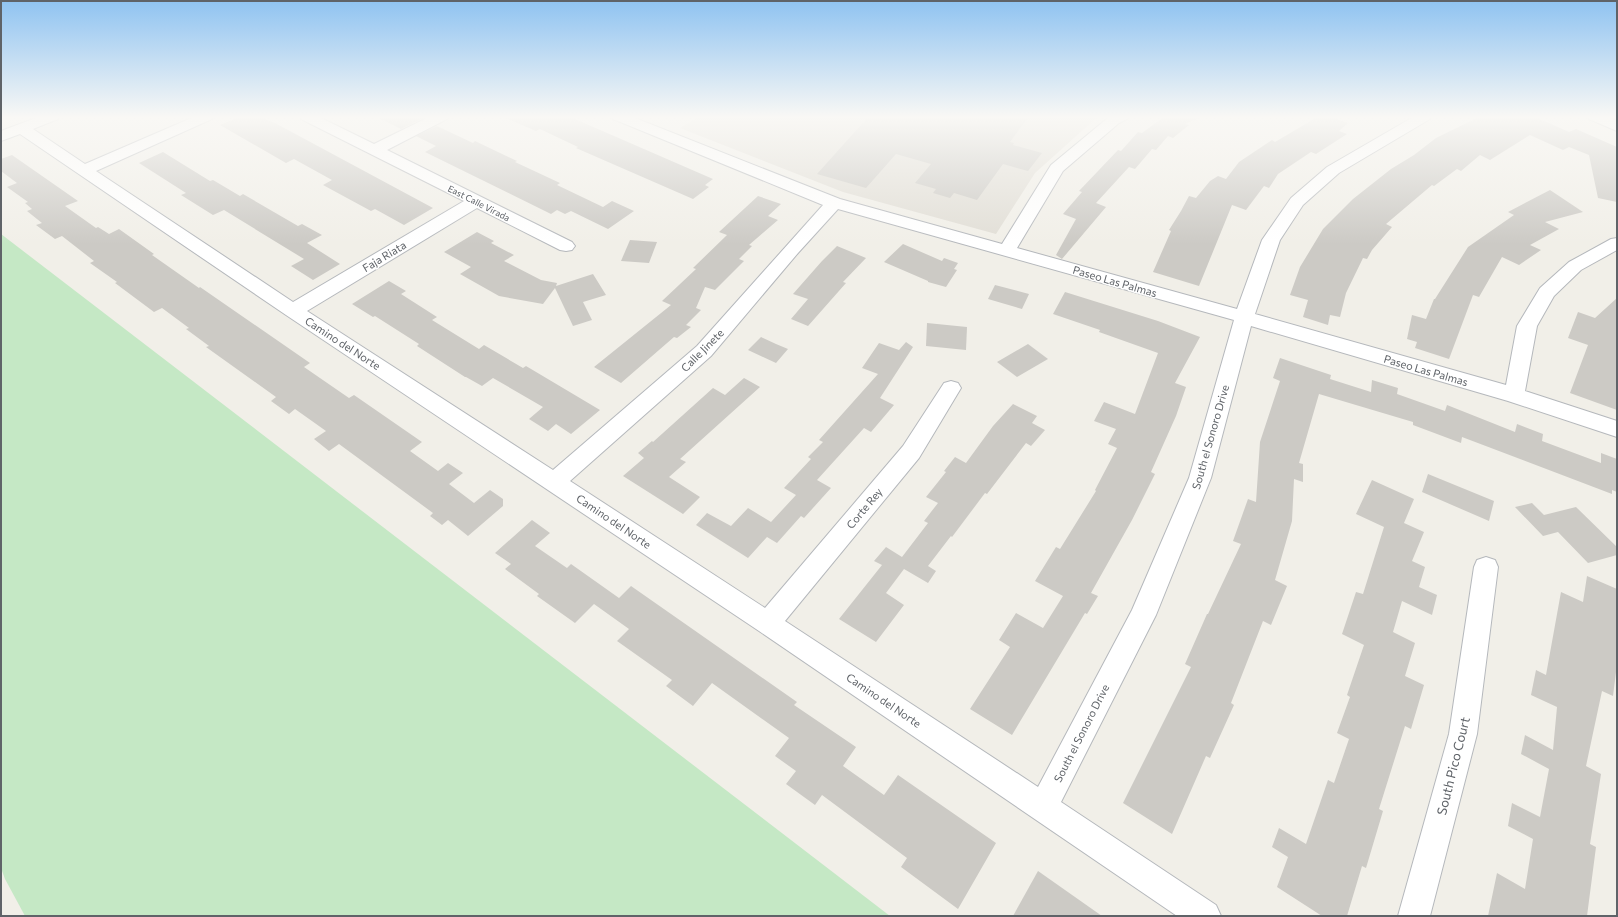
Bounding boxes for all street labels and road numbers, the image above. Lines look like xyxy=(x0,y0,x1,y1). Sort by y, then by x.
street label: East Calle Virada xyxy=(446,183,512,223)
street label: Faja Riata xyxy=(360,238,408,274)
street label: Paseo Las Palmas xyxy=(1071,263,1159,299)
street label: Camino del Norte xyxy=(303,314,383,372)
street label: Calle Jinete xyxy=(678,326,727,375)
street label: Paseo Las Palmas xyxy=(1382,352,1470,388)
street label: South el Sonoro Drive xyxy=(1189,383,1231,491)
street label: Corte Rey xyxy=(843,485,885,531)
street label: Camino del Norte xyxy=(574,491,654,551)
street label: Camino del Norte xyxy=(844,670,924,730)
street label: South el Sonoro Drive xyxy=(1051,682,1111,784)
street label: South Pico Court xyxy=(1433,715,1473,817)

